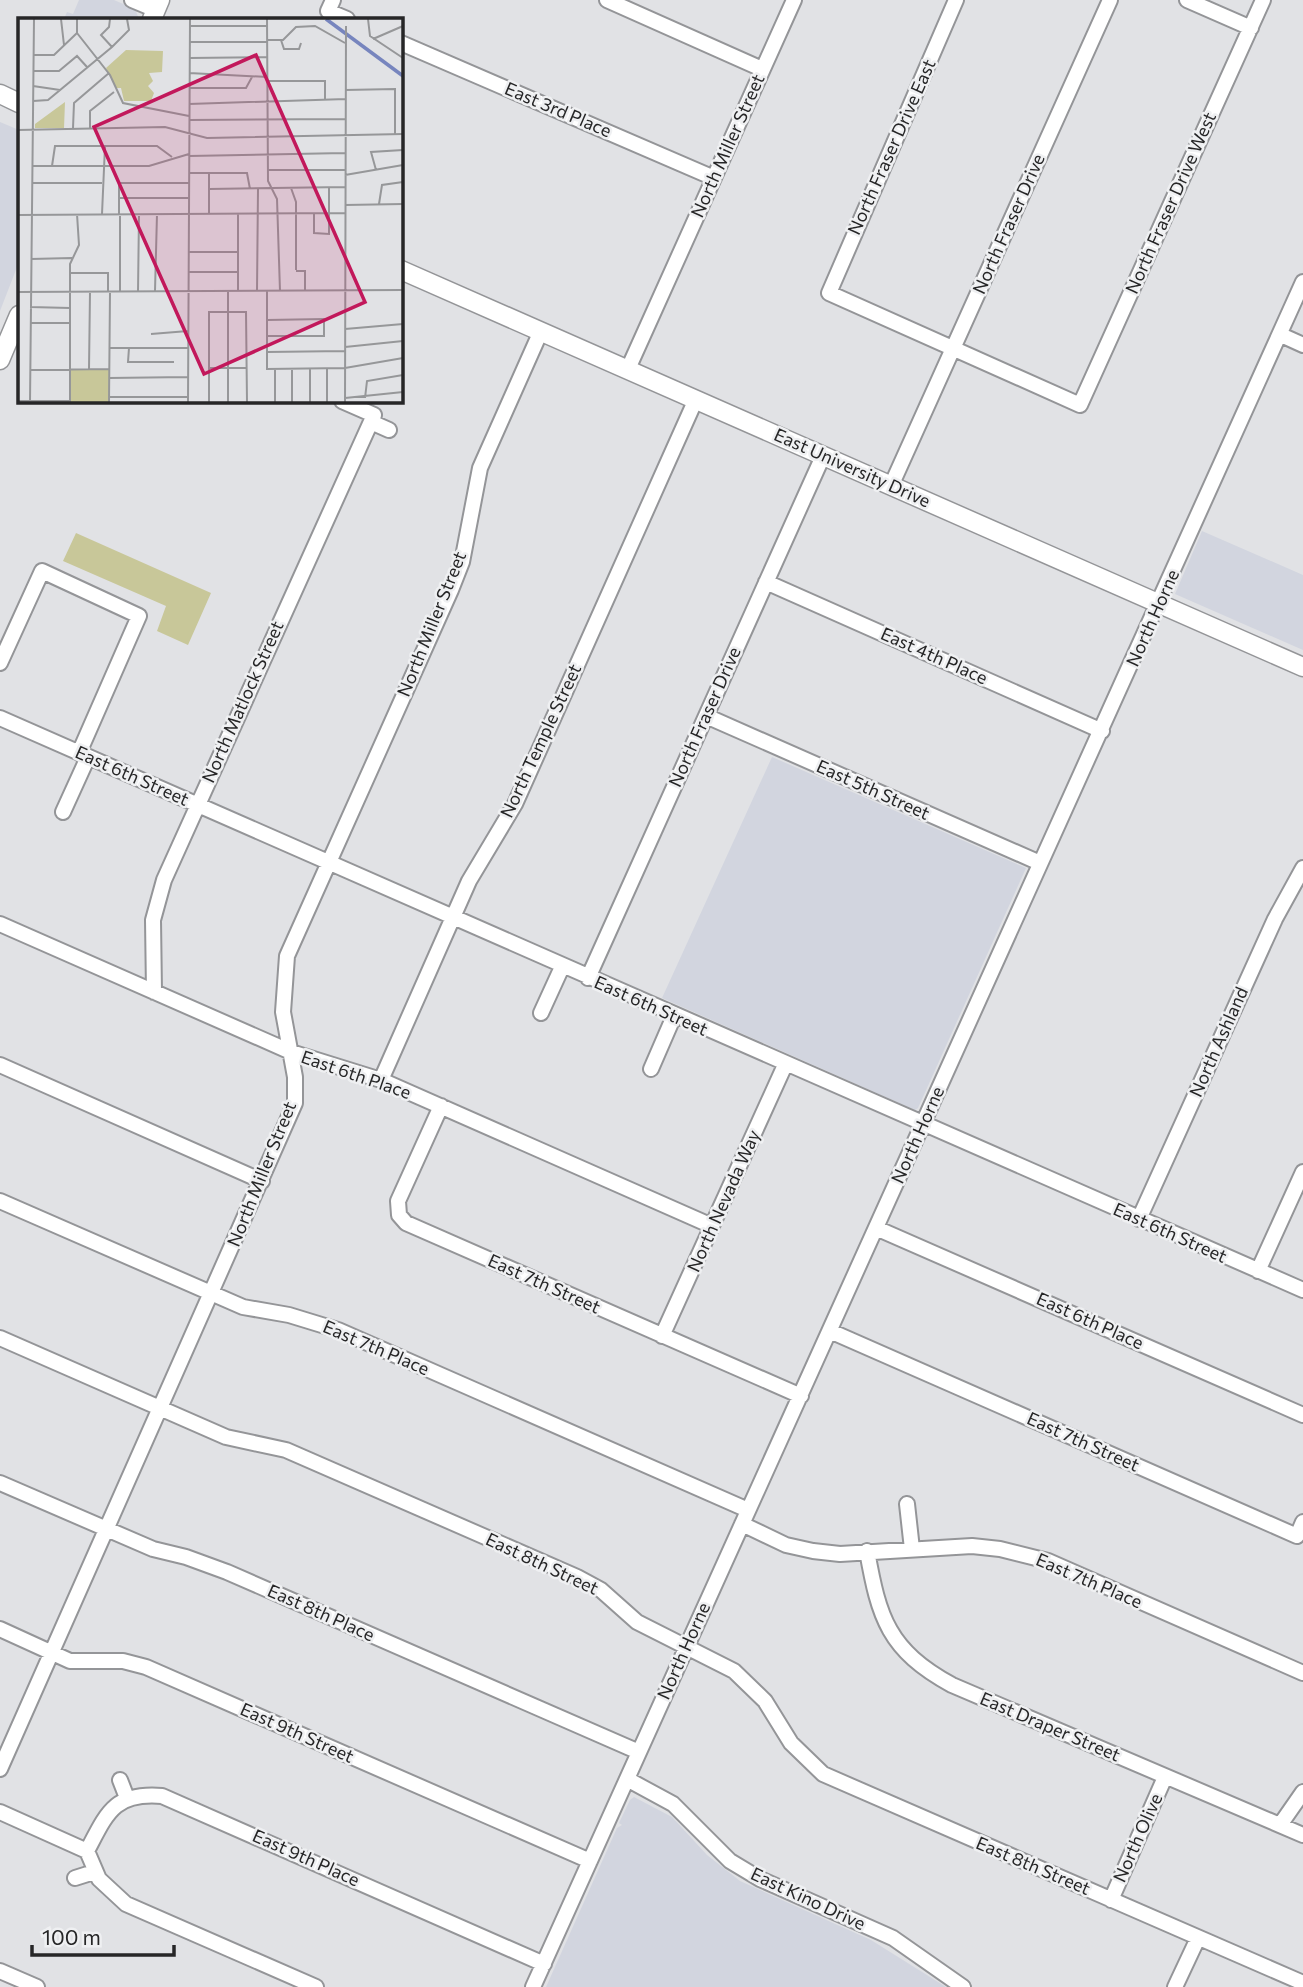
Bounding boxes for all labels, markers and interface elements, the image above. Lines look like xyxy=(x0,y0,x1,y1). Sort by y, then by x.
inset map xyxy=(18,18,402,402)
street label: North Fraser Drive East xyxy=(842,55,940,238)
street label: North Miller Street xyxy=(686,70,769,221)
street label: East 3rd Place xyxy=(502,77,615,141)
street label: North Fraser Drive West xyxy=(1120,108,1220,297)
street label: North Fraser Drive xyxy=(967,150,1049,297)
street label: East University Drive xyxy=(771,423,934,511)
street label: North Miller Street xyxy=(392,548,470,699)
street label: North Horne xyxy=(1121,566,1183,670)
street label: North Matlock Street xyxy=(196,617,288,786)
street label: East 4th Place xyxy=(878,622,991,688)
street label: North Fraser Drive xyxy=(663,643,745,790)
street label: North Temple Street xyxy=(495,660,585,821)
street label: East 6th Street xyxy=(72,740,193,810)
street label: East 5th Street xyxy=(813,754,933,824)
street label: East 6th Street xyxy=(591,970,712,1040)
street label: North Ashland xyxy=(1184,983,1252,1100)
street label: East 6th Place xyxy=(298,1045,414,1103)
street label: North Horne xyxy=(886,1083,948,1187)
street label: North Miller Street xyxy=(222,1098,300,1249)
street label: North Nevada Way xyxy=(682,1126,764,1275)
street label: East 6th Street xyxy=(1110,1197,1231,1267)
street label: East 7th Street xyxy=(485,1249,604,1318)
street label: East 6th Place xyxy=(1033,1287,1147,1353)
street label: East 7th Place xyxy=(320,1315,433,1379)
street label: East 7th Street xyxy=(1024,1407,1143,1476)
street label: East 8th Street xyxy=(482,1527,602,1599)
street label: East 7th Place xyxy=(1033,1548,1146,1612)
street label: East 8th Place xyxy=(264,1579,378,1645)
street label: North Horne xyxy=(652,1599,714,1703)
street label: East Draper Street xyxy=(977,1687,1124,1766)
street label: East 9th Street xyxy=(237,1697,358,1767)
street label: North Olive xyxy=(1108,1790,1166,1885)
street label: East 9th Place xyxy=(249,1824,363,1890)
street label: East 8th Street xyxy=(973,1831,1094,1899)
street label: East Kino Drive xyxy=(748,1862,869,1934)
scale bar xyxy=(32,1913,173,1957)
text: 100 m xyxy=(42,1924,101,1949)

